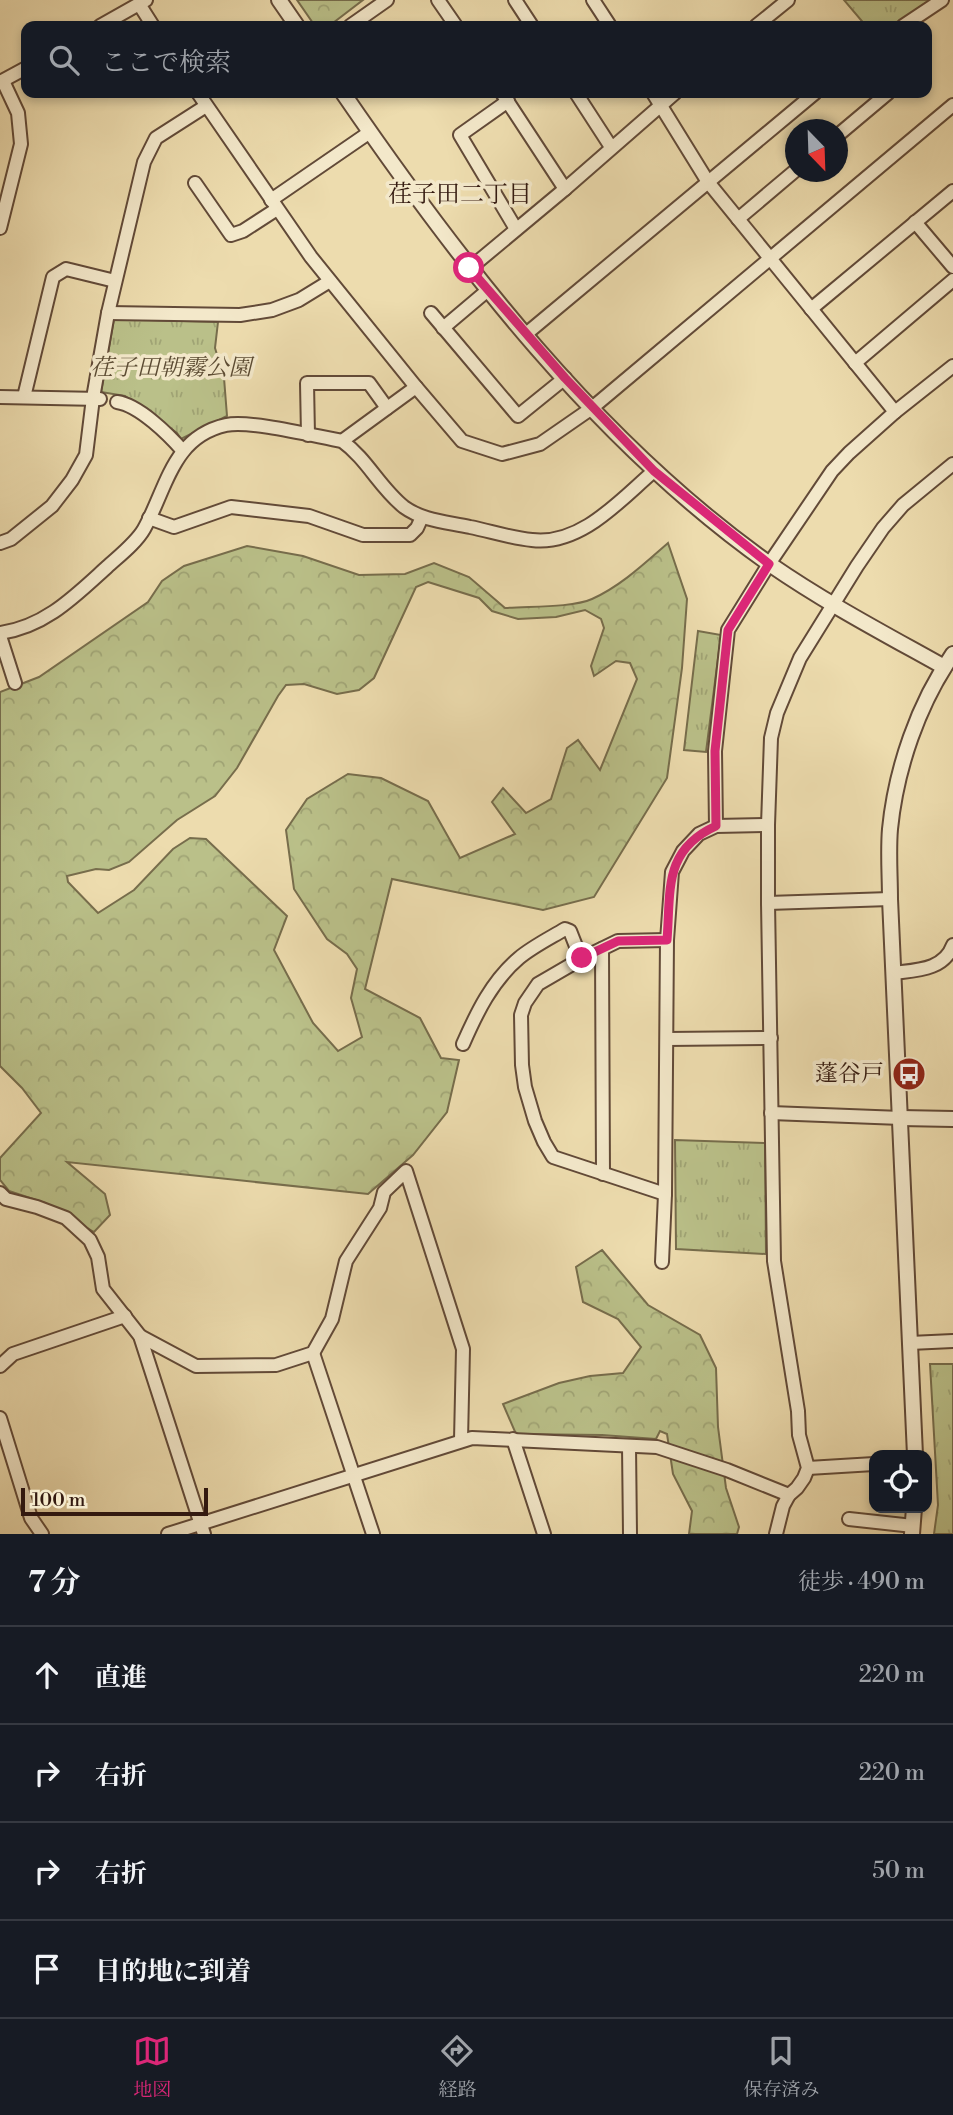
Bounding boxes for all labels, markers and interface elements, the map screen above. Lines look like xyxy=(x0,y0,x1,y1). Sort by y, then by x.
search box xyxy=(21,21,932,98)
icon: search xyxy=(45,41,83,79)
text: ここで検索 xyxy=(101,47,231,79)
north arrow xyxy=(785,119,848,182)
district label: 荏子田二丁目 xyxy=(388,180,532,210)
route start xyxy=(453,252,484,283)
park label: 荏子田朝霧公園 xyxy=(91,354,256,382)
route end xyxy=(566,942,597,973)
bus stop icon: 蓬谷戸 xyxy=(890,1055,928,1093)
place label: 蓬谷戸 xyxy=(815,1060,884,1088)
map controls xyxy=(869,1450,932,1513)
button: locate xyxy=(869,1450,932,1513)
scale bar xyxy=(21,1485,208,1517)
text: 100 m xyxy=(32,1488,85,1512)
text: 7 分 xyxy=(28,1564,81,1602)
text: 徒歩 · 490 m xyxy=(798,1568,925,1596)
icon: ahead xyxy=(28,1656,66,1694)
text: 220 m xyxy=(859,1661,925,1689)
text: 直進 xyxy=(95,1662,147,1694)
icon: right xyxy=(28,1754,66,1792)
text: 220 m xyxy=(859,1759,925,1787)
text: 右折 xyxy=(95,1760,147,1792)
icon: right xyxy=(28,1852,66,1890)
text: 50 m xyxy=(872,1857,925,1885)
text: 右折 xyxy=(95,1858,147,1890)
icon: arrive xyxy=(28,1950,66,1988)
text: 目的地に到着 xyxy=(95,1956,251,1988)
tab: 地図 xyxy=(133,2032,172,2102)
tab: 経路 xyxy=(438,2032,477,2102)
tab: 保存済み xyxy=(743,2032,820,2102)

